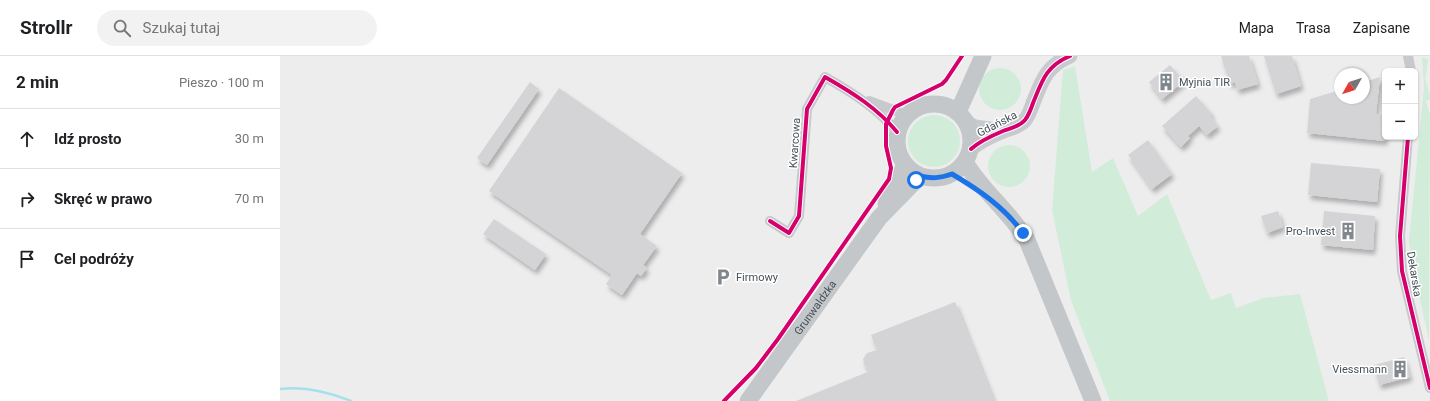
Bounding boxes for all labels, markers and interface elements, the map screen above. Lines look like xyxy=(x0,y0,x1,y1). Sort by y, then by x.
search box xyxy=(97,10,377,46)
text: Strollr xyxy=(20,16,73,39)
icon: search xyxy=(111,17,133,39)
text: Szukaj tutaj xyxy=(143,19,220,37)
text: Mapa xyxy=(1239,20,1274,36)
text: Trasa xyxy=(1296,20,1331,36)
text: Zapisane xyxy=(1353,20,1410,36)
north arrow xyxy=(1334,68,1370,104)
map controls xyxy=(1382,68,1418,140)
button: + xyxy=(1382,68,1418,104)
text: 2 min xyxy=(16,72,59,92)
building icon: Myjnia TIR xyxy=(1156,72,1176,92)
text: Pieszo · 100 m xyxy=(179,75,264,90)
place label: Myjnia TIR xyxy=(1179,76,1230,89)
button: − xyxy=(1382,104,1418,140)
street label: Gdańska xyxy=(975,108,1019,140)
street label: Kwarcowa xyxy=(787,117,803,169)
icon: ahead xyxy=(16,128,38,150)
text: Idź prosto xyxy=(54,130,121,148)
text: 30 m xyxy=(235,131,264,146)
route start xyxy=(907,171,925,189)
icon: right xyxy=(16,188,38,210)
text: Skręć w prawo xyxy=(54,190,152,208)
text: 70 m xyxy=(235,191,264,206)
building icon: Pro-Invest xyxy=(1338,221,1358,241)
route end xyxy=(1014,224,1032,242)
place label: Pro-Invest xyxy=(1286,225,1335,238)
icon: arrive xyxy=(16,248,38,270)
text: Cel podróży xyxy=(54,250,134,268)
street label: Dekarska xyxy=(1404,250,1424,298)
parking icon: Firmowy xyxy=(713,267,733,287)
place label: Firmowy xyxy=(736,271,779,284)
street label: Grunwaldzka xyxy=(791,278,839,337)
building icon: Viessmann xyxy=(1390,359,1410,379)
place label: Viessmann xyxy=(1332,363,1387,376)

